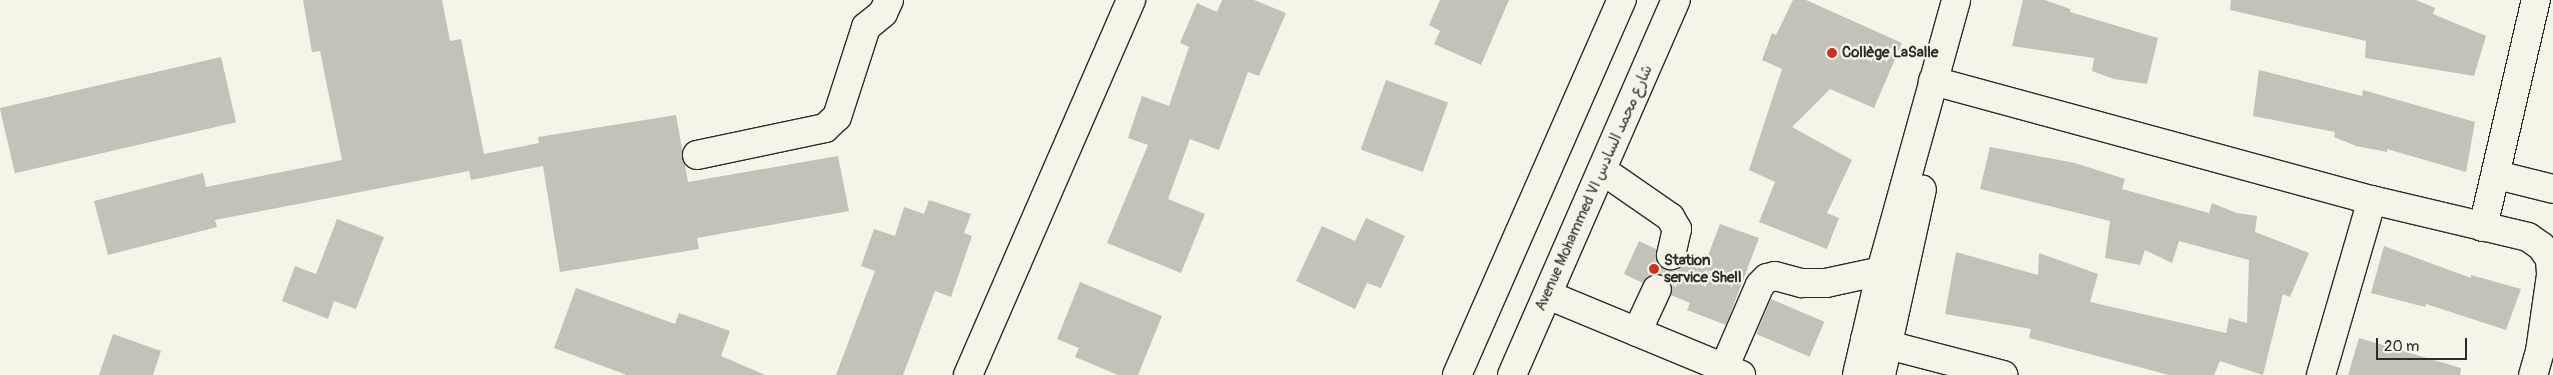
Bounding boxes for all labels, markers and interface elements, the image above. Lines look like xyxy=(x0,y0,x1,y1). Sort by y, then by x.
place label: Collège LaSalle xyxy=(1842,44,1938,62)
marker: Collège LaSalle xyxy=(1826,47,1838,59)
street label: Avenue Mohammed VI شارع محمد السادس xyxy=(1531,62,1657,314)
place label: Station service Shell xyxy=(1664,251,1741,286)
marker: Station service Shell xyxy=(1648,263,1660,275)
scale bar xyxy=(2378,328,2469,360)
text: 20 m xyxy=(2384,337,2419,356)

